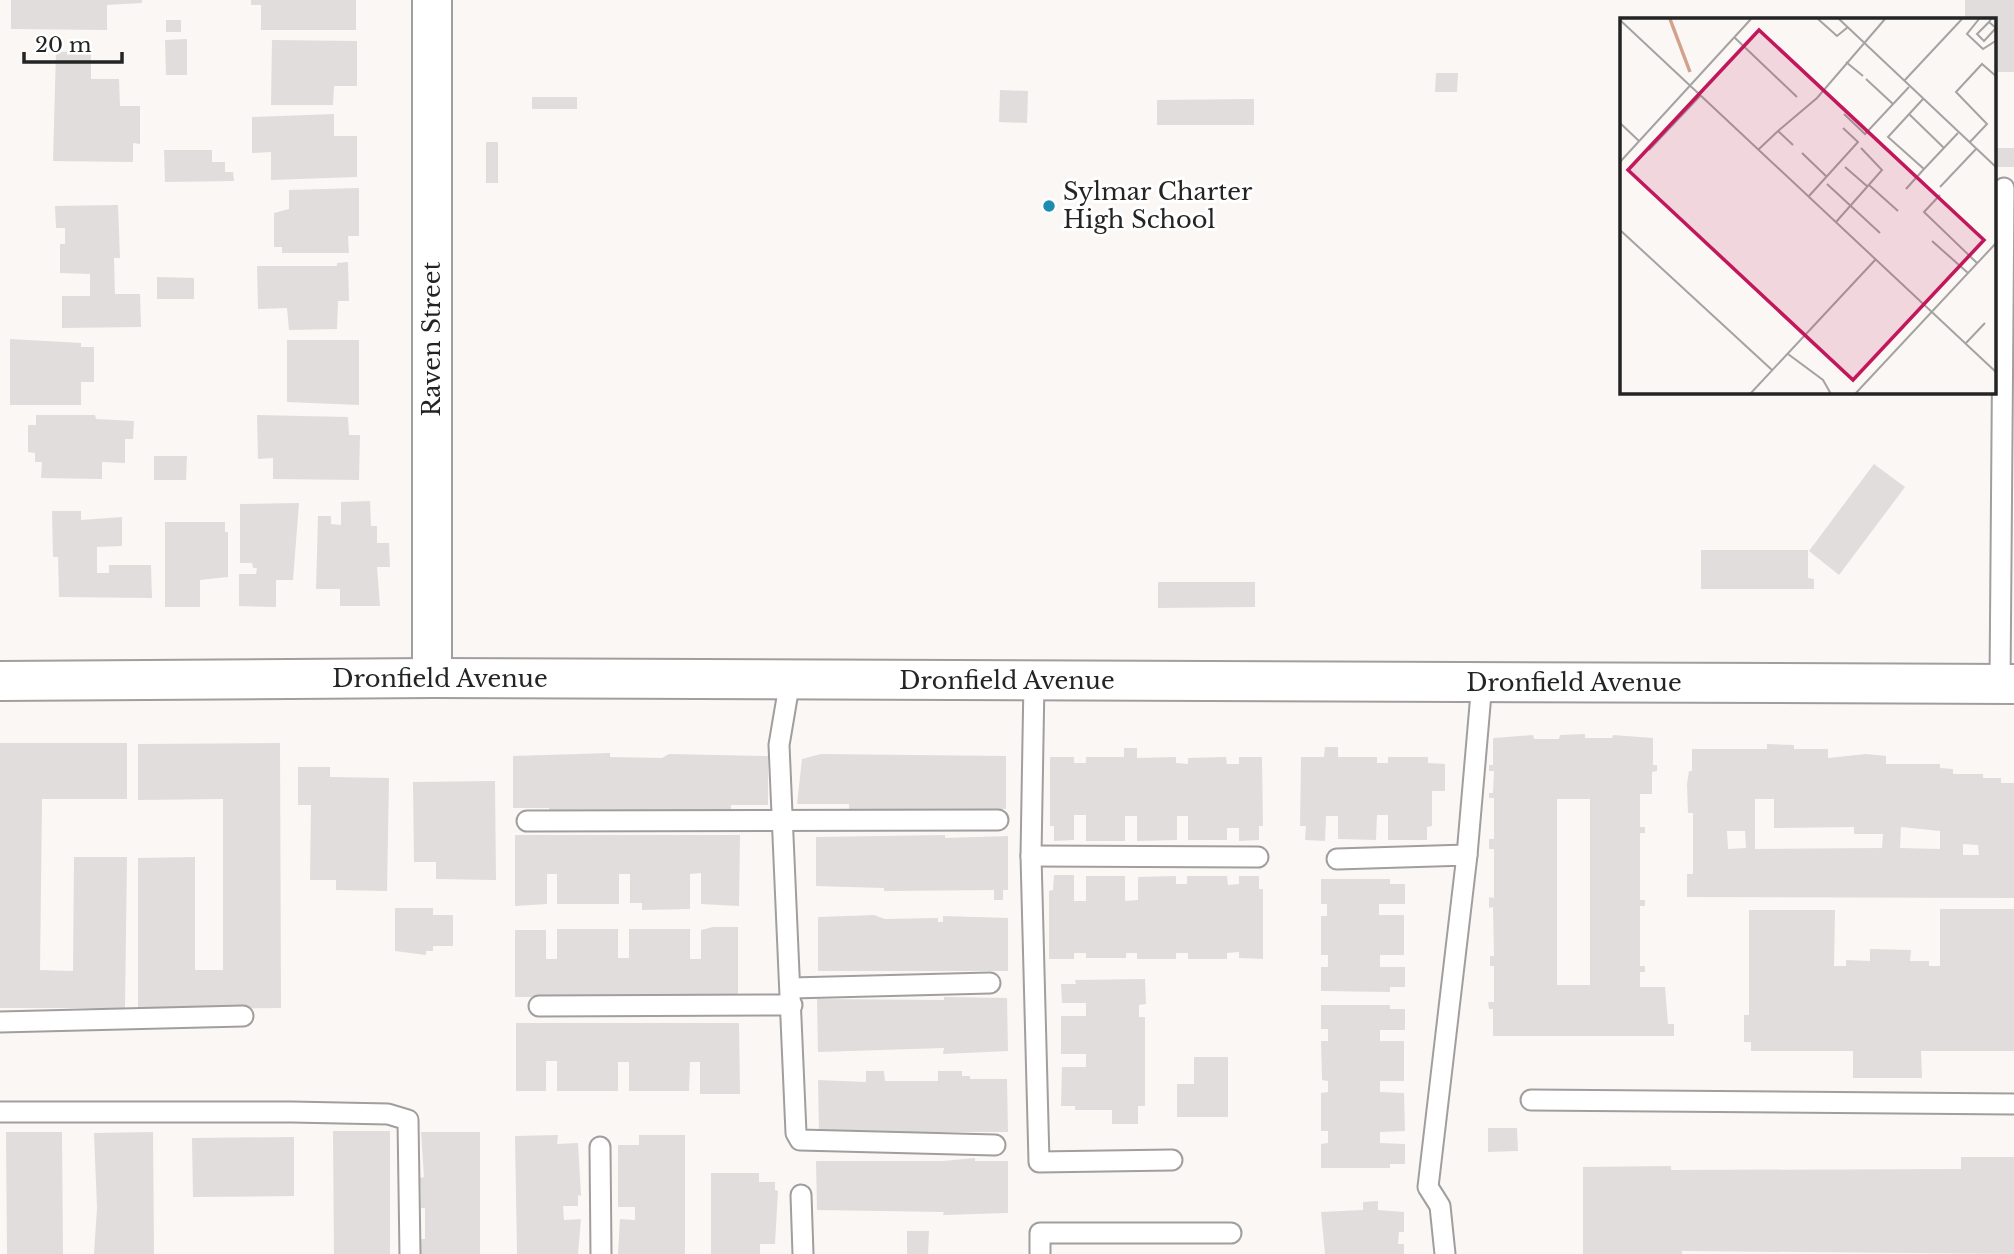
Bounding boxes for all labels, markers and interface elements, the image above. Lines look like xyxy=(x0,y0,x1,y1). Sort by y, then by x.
inset map xyxy=(1620,18,1996,394)
scale bar xyxy=(24,21,122,65)
text: 20 m xyxy=(35,32,92,58)
place label: Sylmar Charter High School xyxy=(1063,177,1253,234)
marker: Sylmar Charter High School xyxy=(1041,198,1057,214)
street label: Raven Street xyxy=(417,261,446,417)
street label: Dronfield Avenue xyxy=(332,664,548,693)
street label: Dronfield Avenue xyxy=(899,666,1115,695)
street label: Dronfield Avenue xyxy=(1466,668,1682,697)

